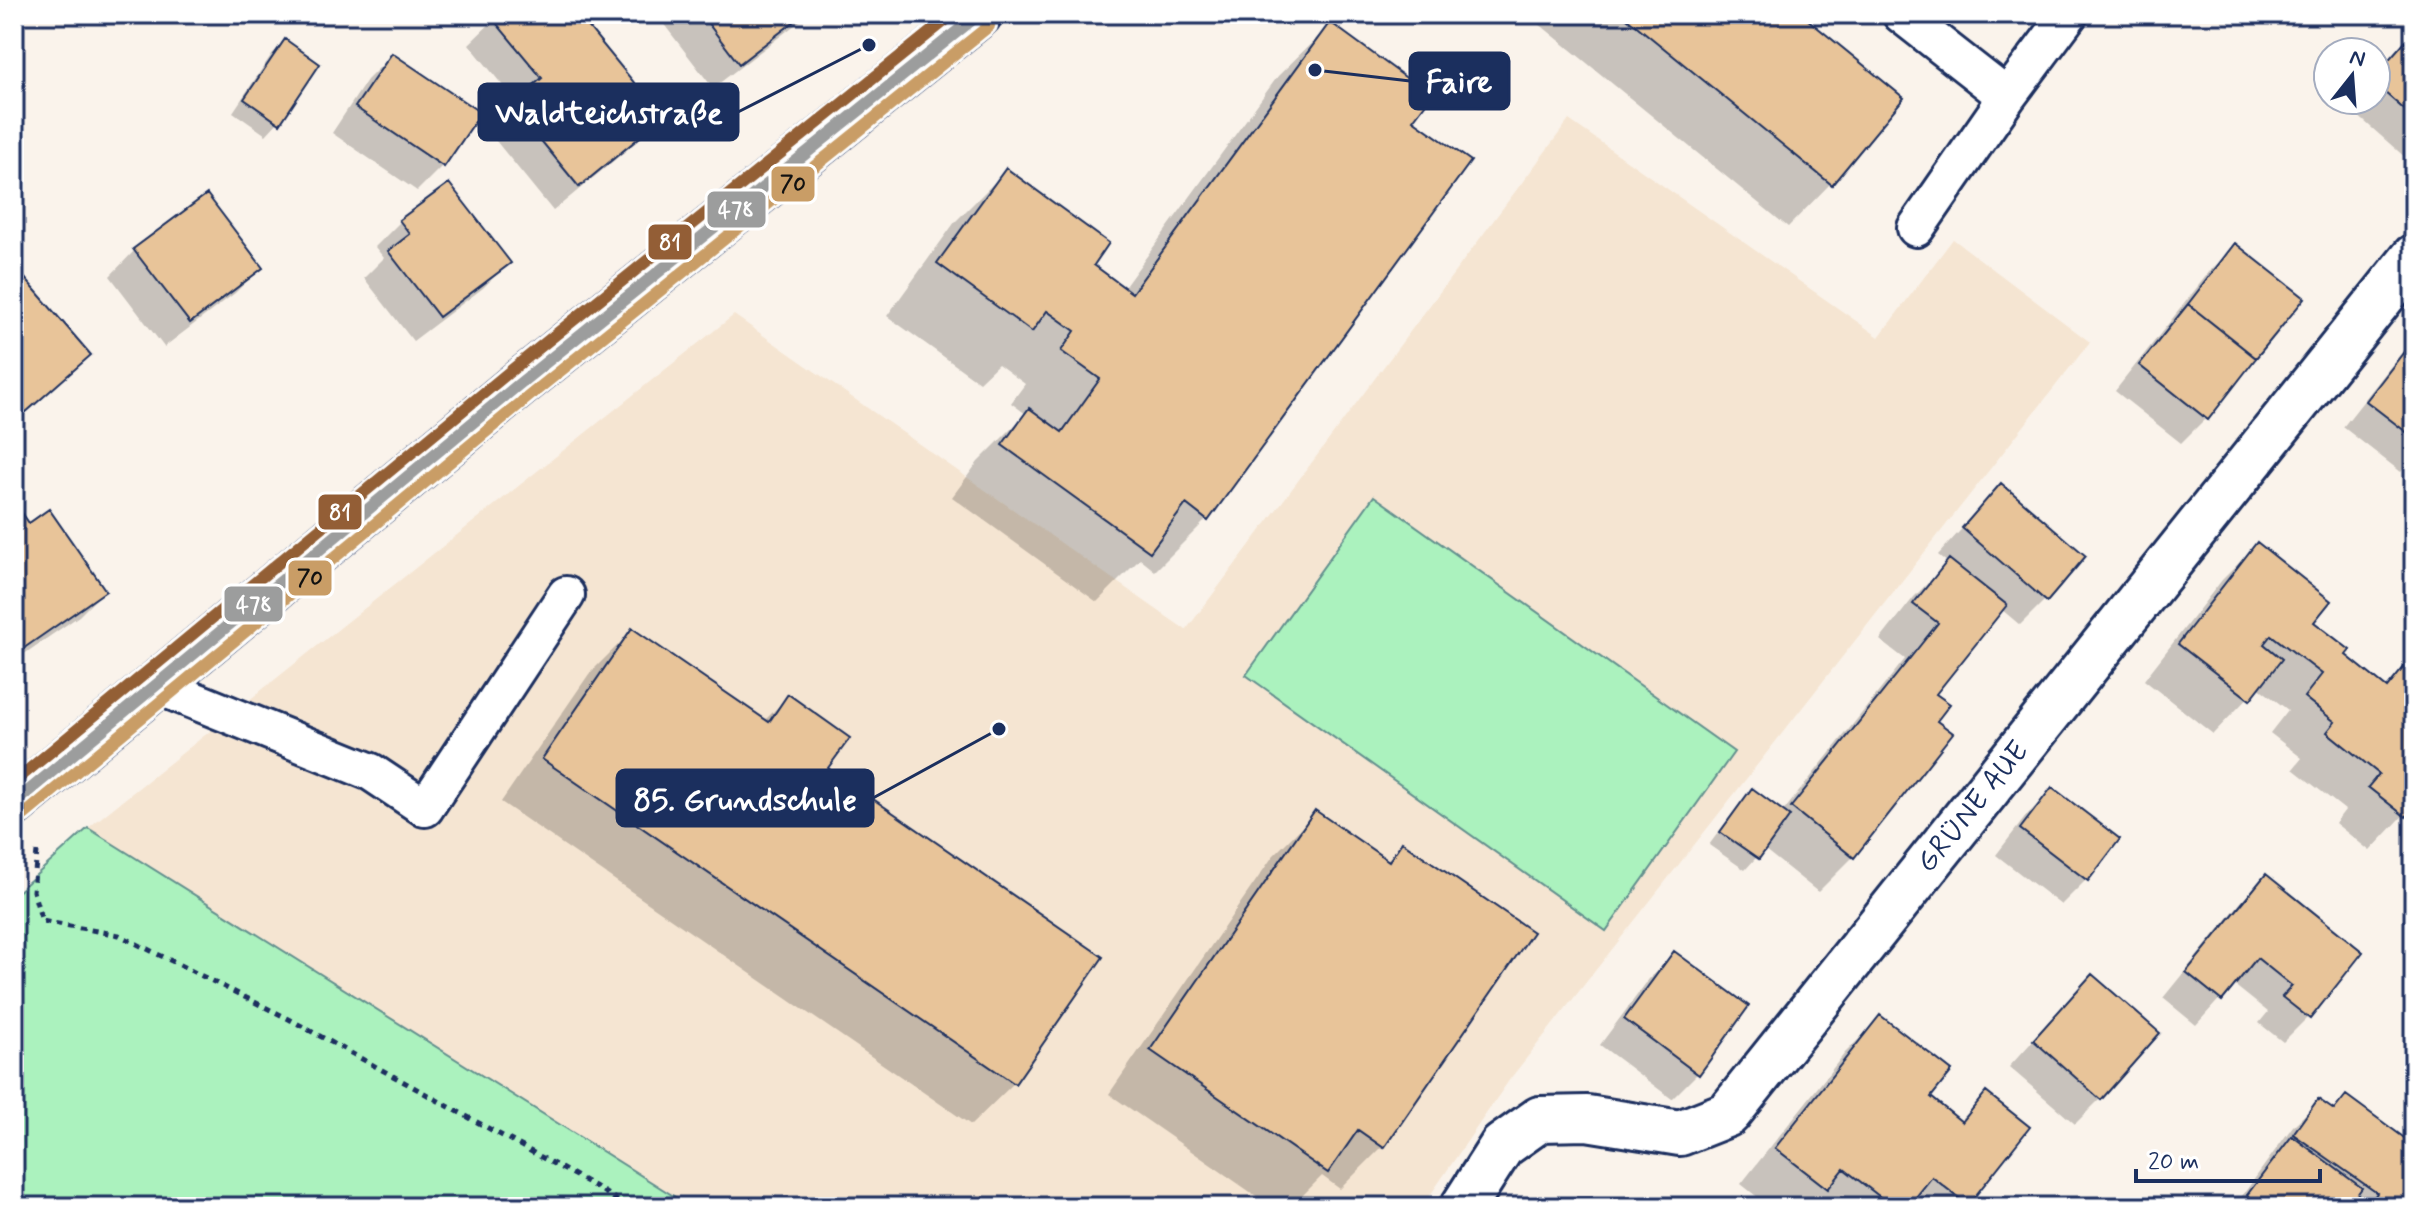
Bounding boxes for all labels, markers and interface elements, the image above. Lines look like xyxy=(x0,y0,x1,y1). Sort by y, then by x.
north arrow xyxy=(2312,36,2392,116)
text: N xyxy=(2346,43,2368,74)
callout: Faire xyxy=(1410,53,1509,109)
text: Faire xyxy=(1426,62,1492,104)
callout: Waldteichstraße xyxy=(479,84,738,140)
text: Waldteichstraße xyxy=(495,93,723,135)
line badge: 70 xyxy=(770,165,816,203)
text: 70 xyxy=(780,171,806,199)
line badge: 478 xyxy=(706,190,767,229)
text: 478 xyxy=(718,197,754,225)
line badge: 81 xyxy=(647,223,693,261)
text: 81 xyxy=(659,230,681,258)
line badge: 81 xyxy=(317,493,363,531)
text: 81 xyxy=(329,500,351,528)
line badge: 70 xyxy=(287,559,333,597)
text: 70 xyxy=(297,565,323,593)
line badge: 478 xyxy=(223,585,284,623)
text: 478 xyxy=(236,592,272,620)
street label: GRÜNE AUE xyxy=(1908,733,2038,881)
callout: 85. Grundschule xyxy=(617,770,873,826)
text: 85. Grundschule xyxy=(633,780,857,822)
scale bar xyxy=(2136,1133,2320,1183)
text: 20 m xyxy=(2148,1147,2199,1178)

